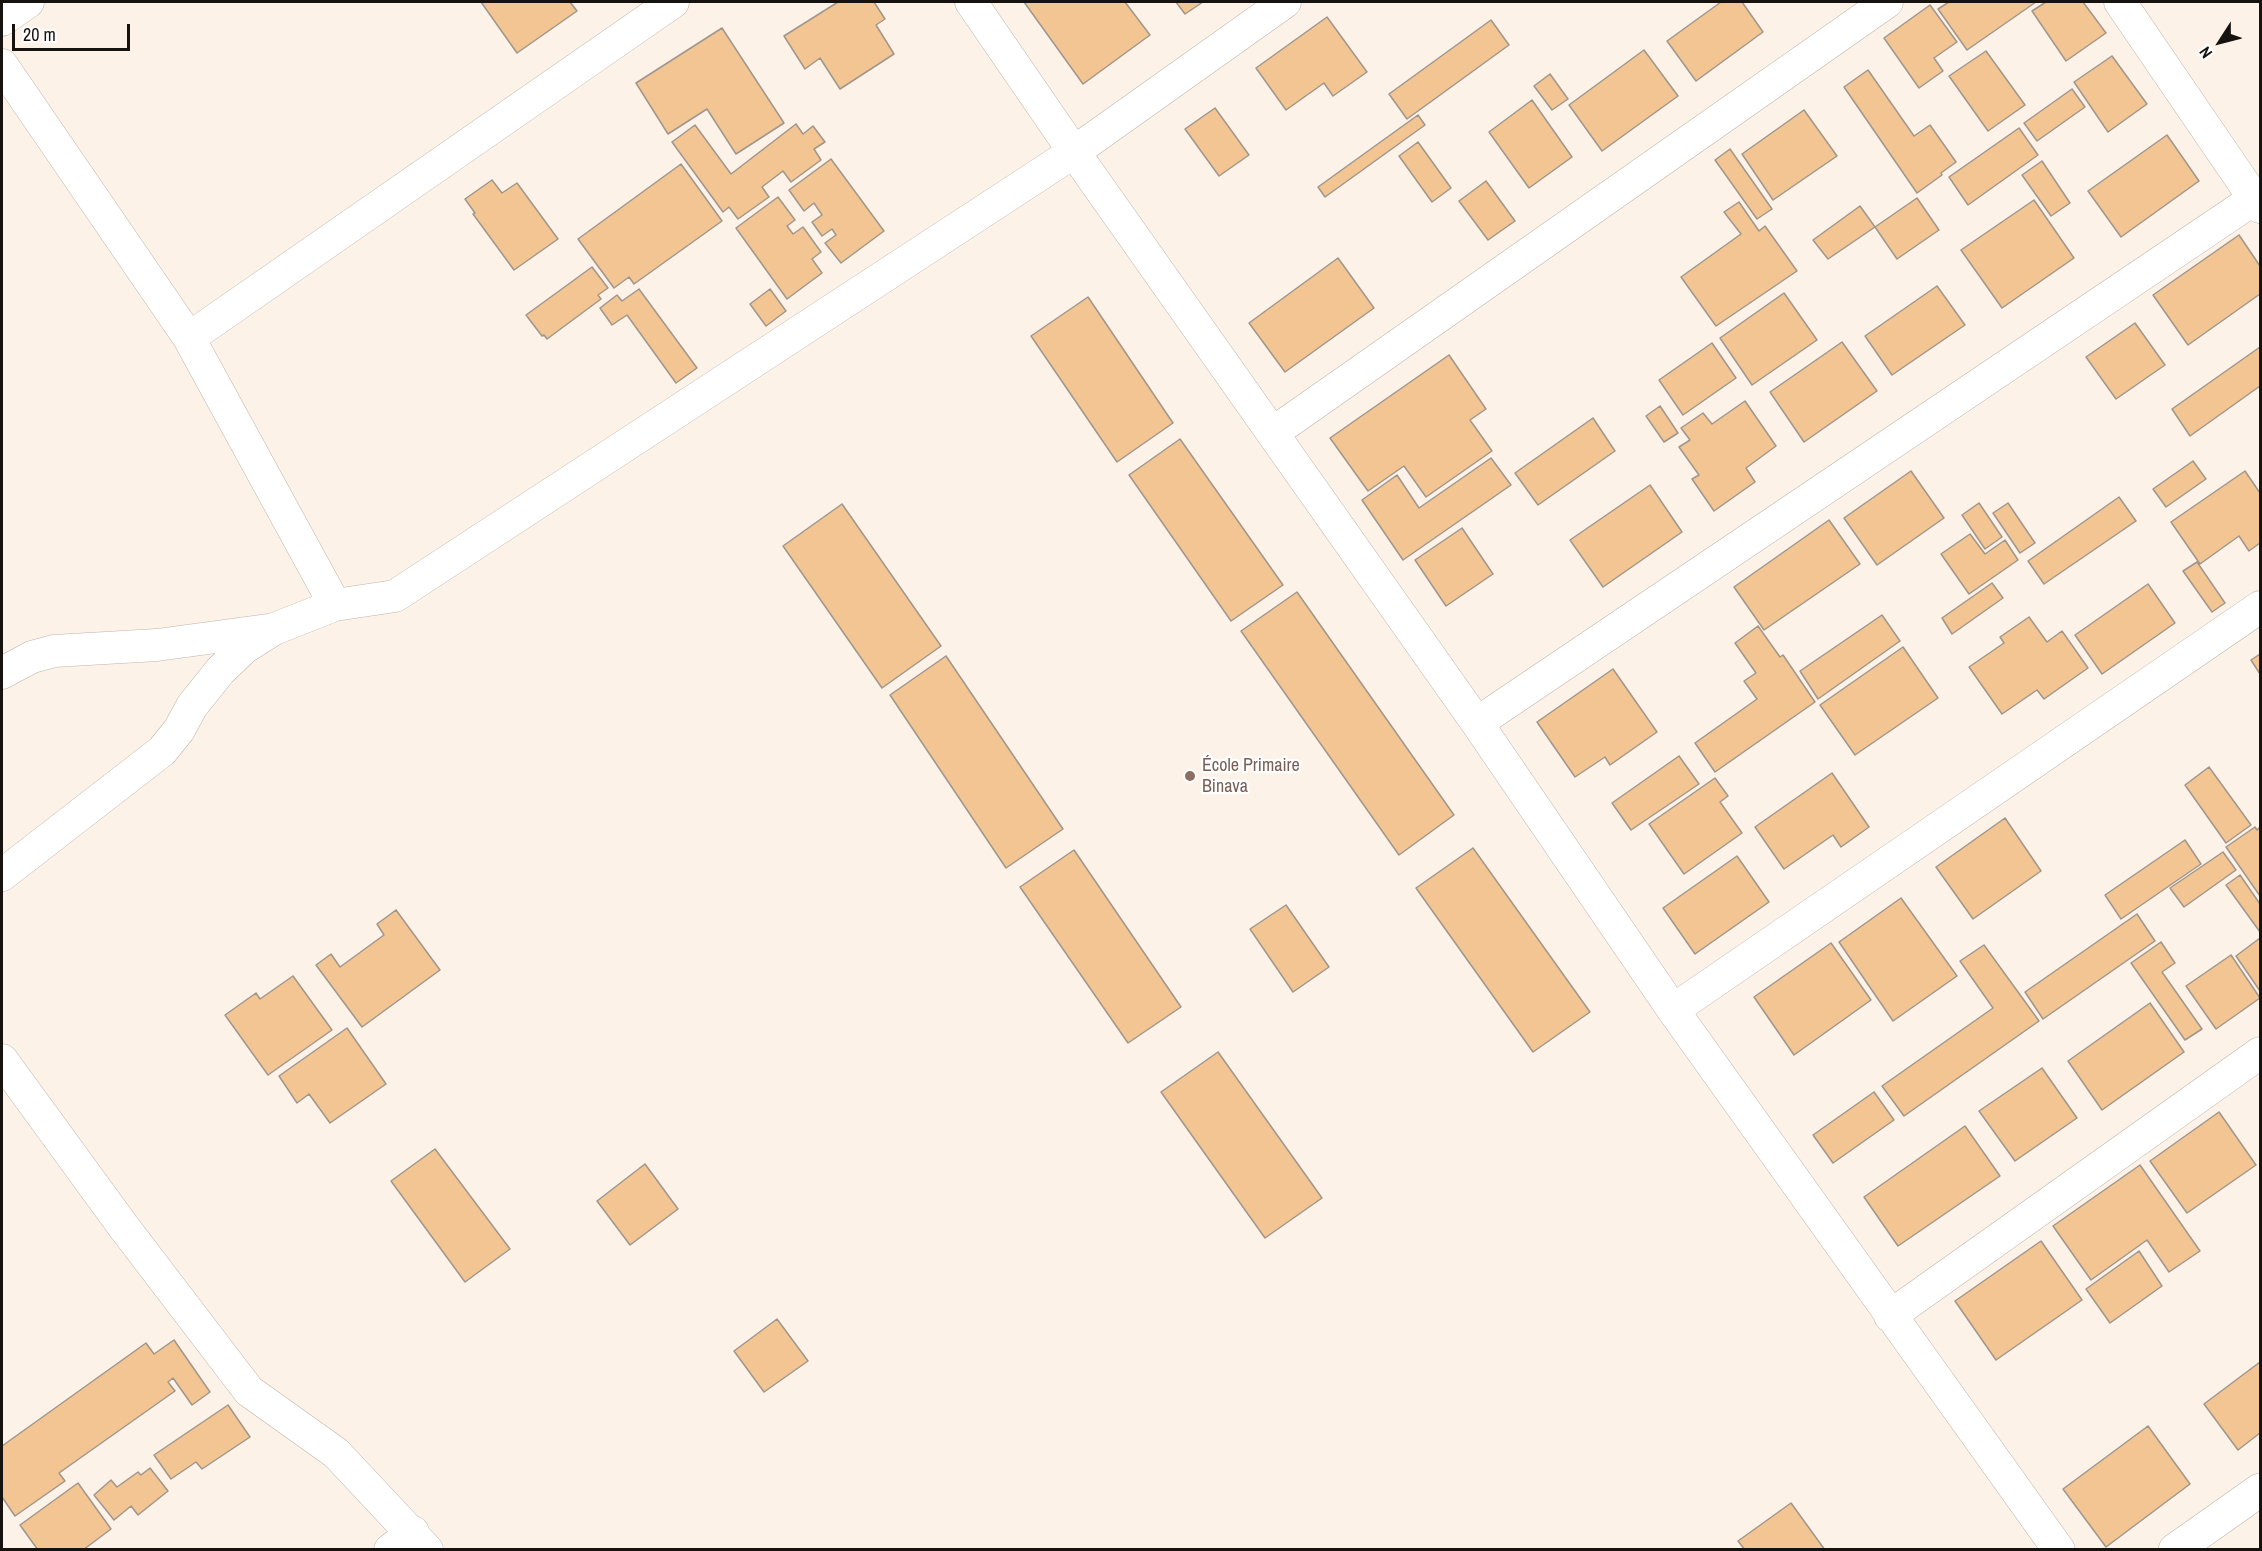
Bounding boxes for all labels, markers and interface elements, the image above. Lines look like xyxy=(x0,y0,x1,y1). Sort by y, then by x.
scale bar xyxy=(15,12,134,50)
north arrow xyxy=(2190,12,2250,72)
text: 20 m xyxy=(23,22,56,47)
text: N xyxy=(2194,42,2217,63)
place label: École Primaire Binava xyxy=(1202,755,1300,798)
marker: École Primaire Binava xyxy=(1183,769,1197,783)

